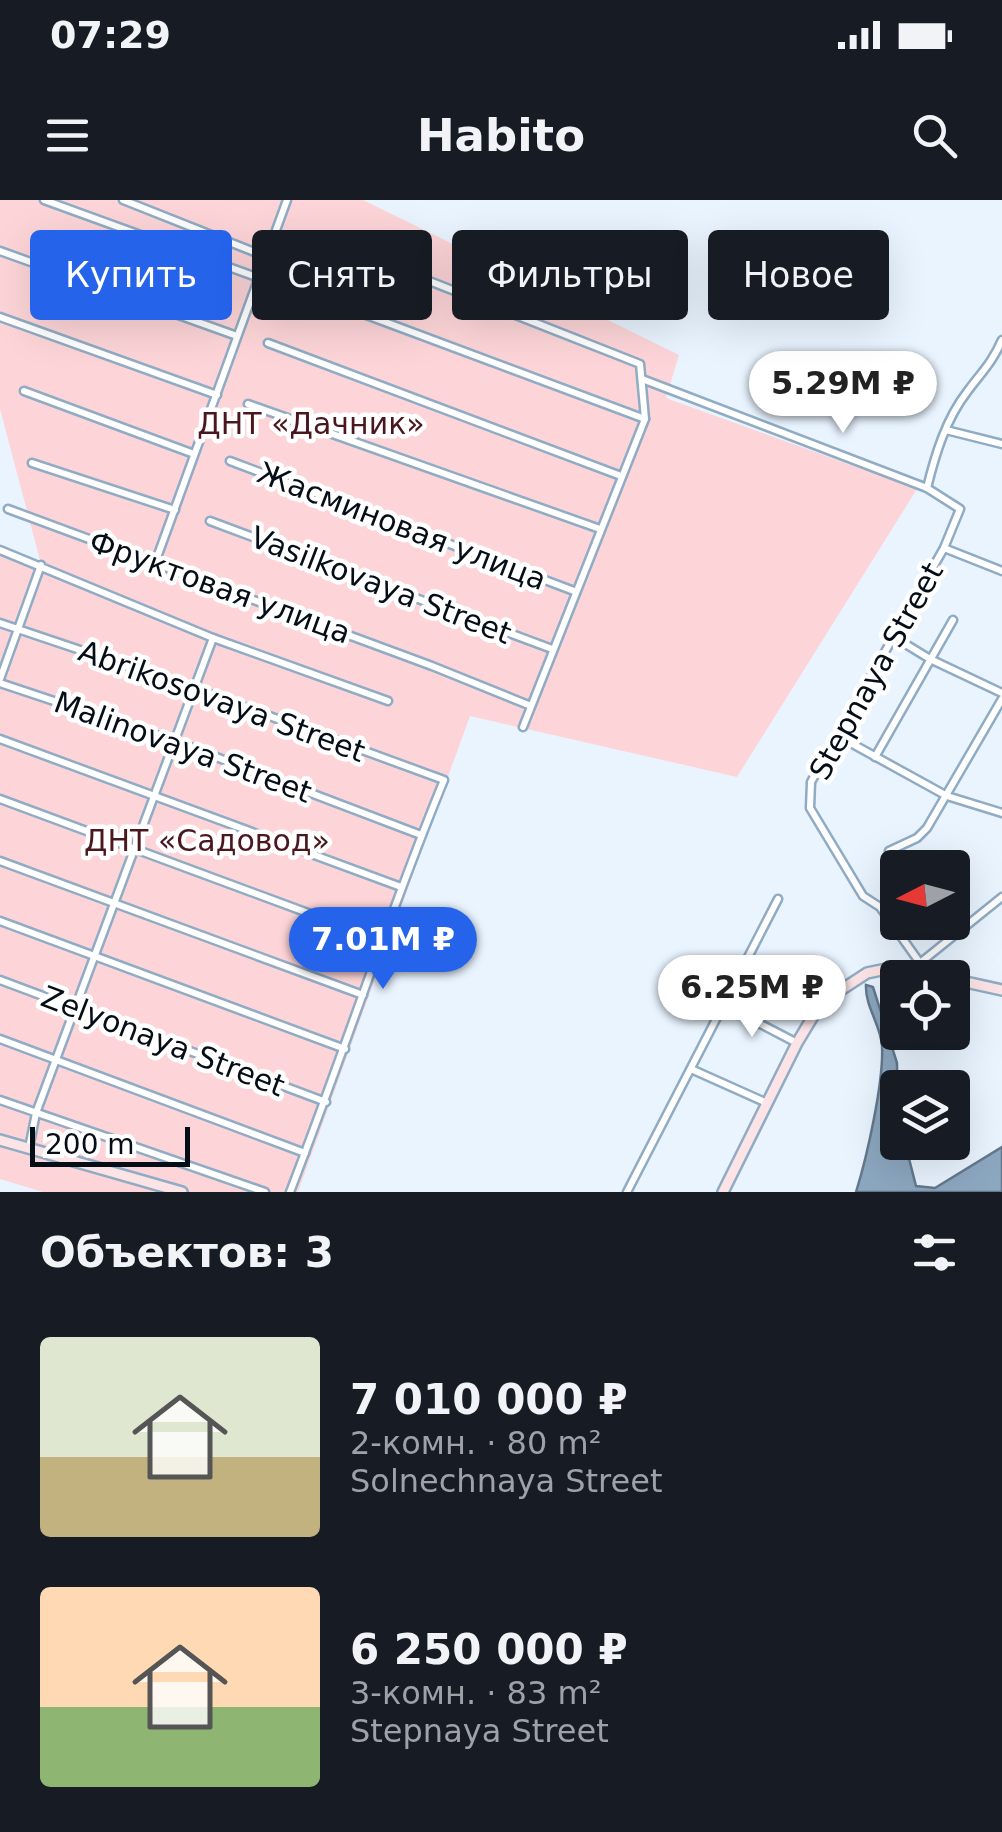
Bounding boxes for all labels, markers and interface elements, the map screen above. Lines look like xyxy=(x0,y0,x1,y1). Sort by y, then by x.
text: 07:29 xyxy=(50,13,171,57)
icon: menu xyxy=(40,108,95,163)
icon: search xyxy=(907,108,962,163)
text: Habito xyxy=(417,109,585,162)
chip: Купить xyxy=(30,230,232,320)
chip: Снять xyxy=(252,230,432,320)
chip: Фильтры xyxy=(452,230,688,320)
chip: Новое xyxy=(708,230,889,320)
pin: 5.29M ₽ xyxy=(751,351,935,436)
text: 5.29M ₽ xyxy=(771,364,915,402)
park label: ДНТ «Дачник» xyxy=(197,406,425,441)
street label: Жасминовая улица xyxy=(253,455,551,597)
street label: Vasilkovaya Street xyxy=(246,519,517,651)
street label: Фруктовая улица xyxy=(85,523,355,651)
street label: Stepnaya Street xyxy=(802,556,950,786)
street label: Abrikosovaya Street xyxy=(74,633,370,769)
street label: Malinovaya Street xyxy=(50,684,317,810)
park label: ДНТ «Садовод» xyxy=(84,823,330,858)
north arrow xyxy=(880,850,970,940)
map controls xyxy=(880,850,970,1160)
pin: 7.01M ₽ xyxy=(291,907,475,992)
text: 7.01M ₽ xyxy=(311,920,455,958)
pin: 6.25M ₽ xyxy=(660,955,844,1040)
button: locate xyxy=(880,960,970,1050)
text: 6.25M ₽ xyxy=(680,968,824,1006)
street label: Zelyonaya Street xyxy=(36,978,290,1104)
button: layers xyxy=(880,1070,970,1160)
scale bar xyxy=(30,1122,190,1166)
text: 200 m xyxy=(45,1128,135,1161)
icon: filters xyxy=(907,1225,962,1280)
text: Объектов: 3 xyxy=(40,1228,334,1277)
text: 7 010 000 ₽ xyxy=(350,1375,628,1424)
icon: home xyxy=(120,1377,240,1497)
text: 2-комн. · 80 m² xyxy=(350,1424,601,1462)
text: Solnechnaya Street xyxy=(350,1462,662,1500)
text: 6 250 000 ₽ xyxy=(350,1625,628,1674)
icon: home xyxy=(120,1627,240,1747)
text: 3-комн. · 83 m² xyxy=(350,1674,601,1712)
text: Stepnaya Street xyxy=(350,1712,609,1750)

